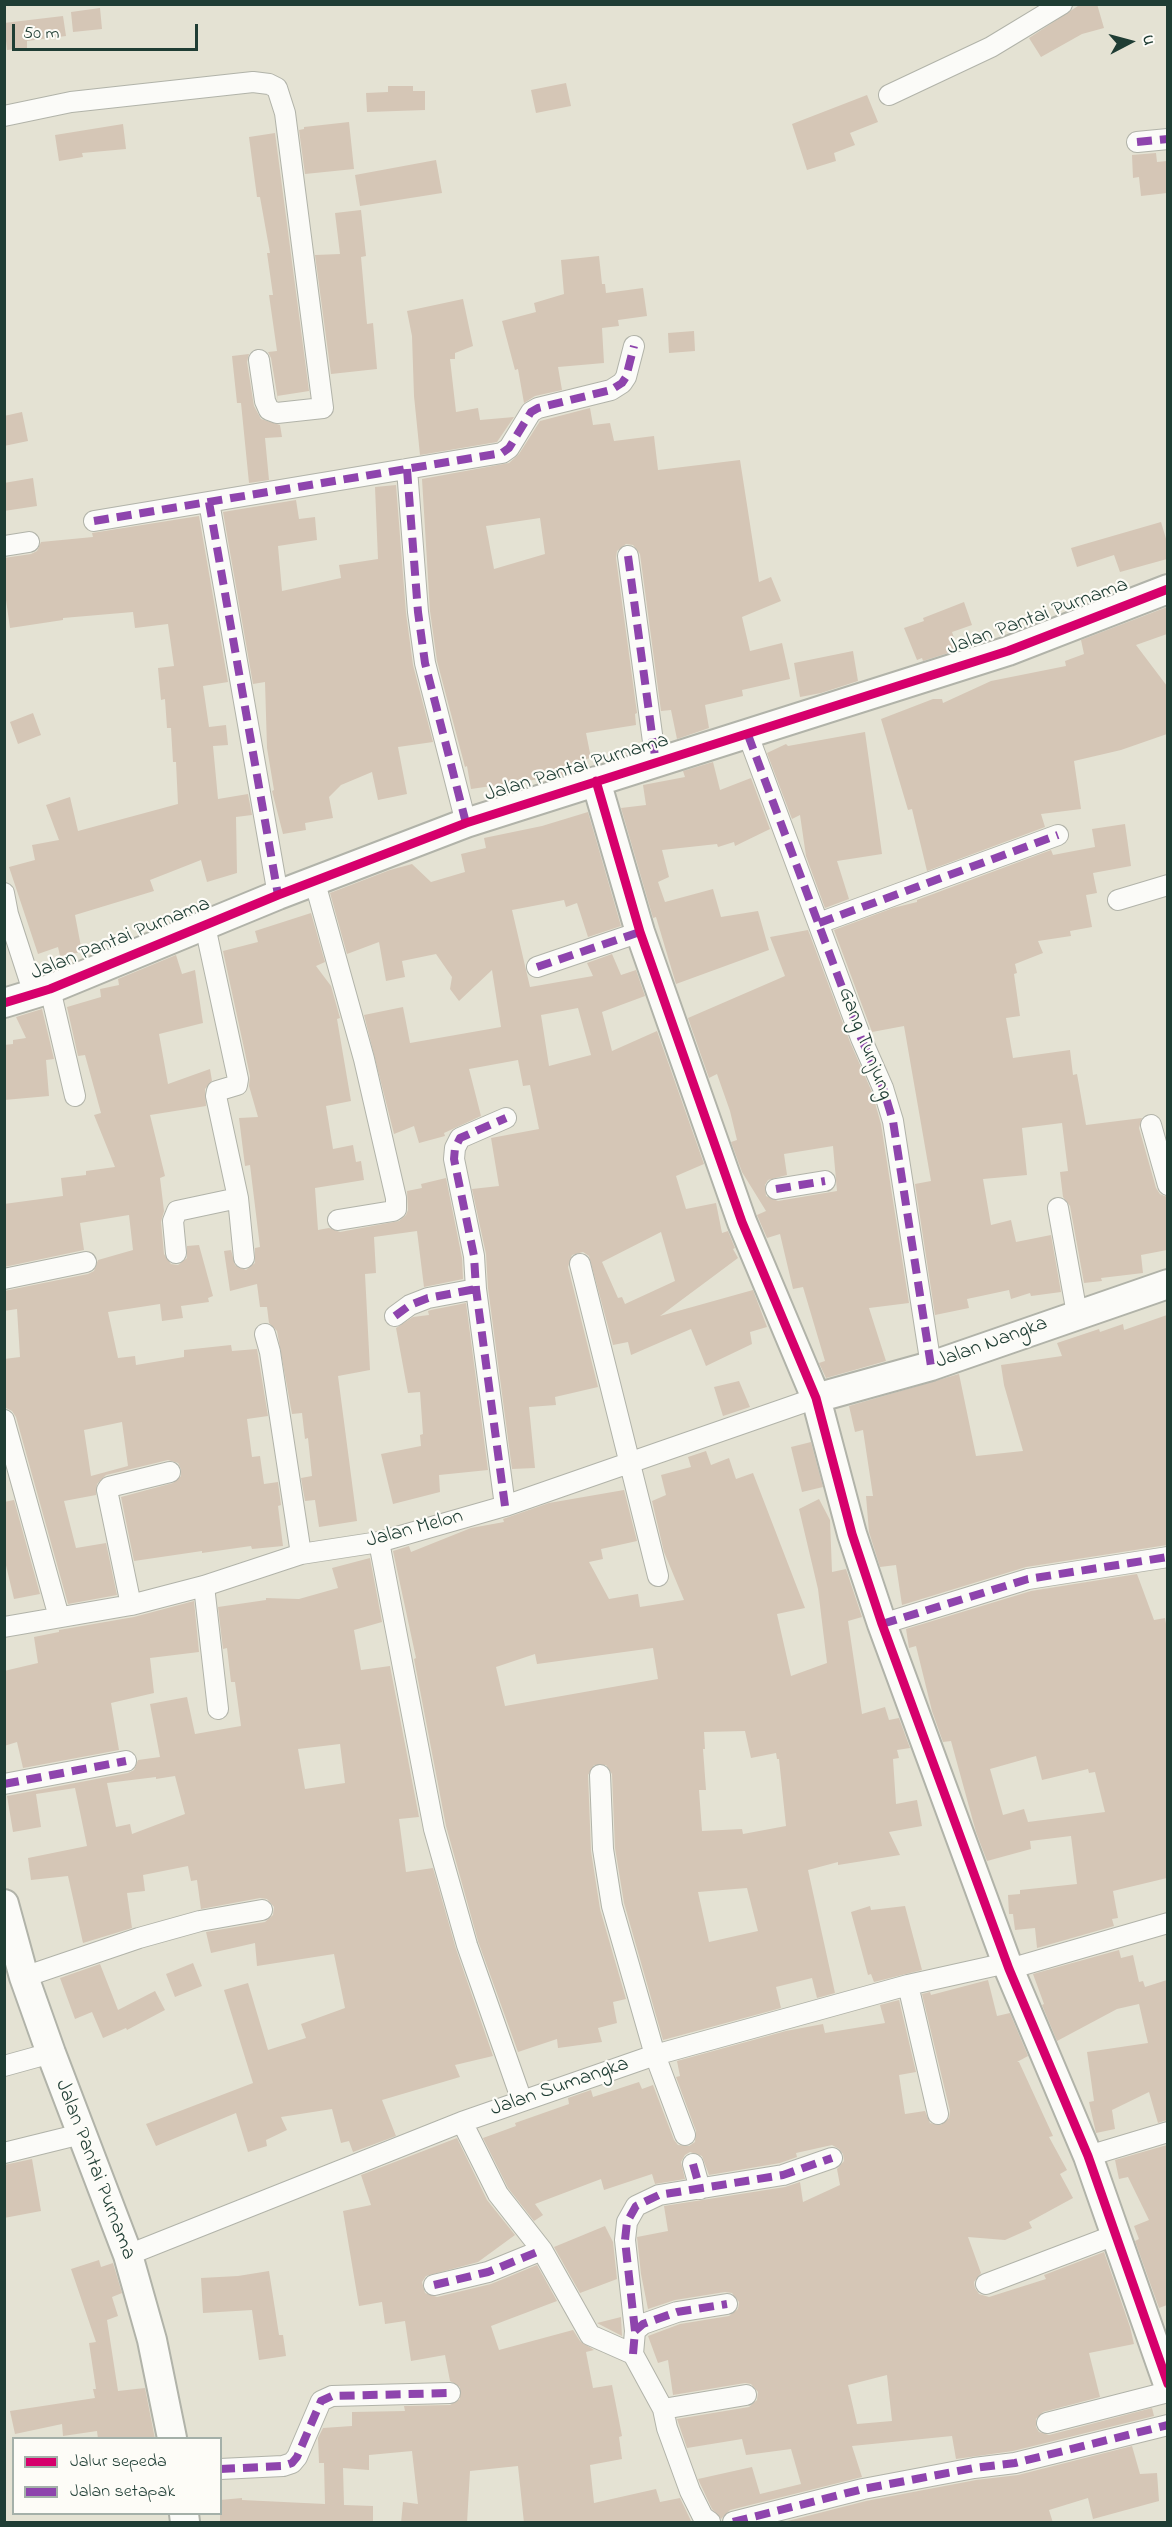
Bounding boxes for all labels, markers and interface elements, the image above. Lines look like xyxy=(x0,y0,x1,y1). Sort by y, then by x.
scale bar xyxy=(15,12,201,50)
north arrow xyxy=(1100,12,1160,72)
text: 50 m xyxy=(23,21,60,47)
text: U xyxy=(1135,34,1160,46)
street label: Jalan Pantai Purnama xyxy=(944,574,1132,662)
street label: Jalan Pantai Purnama xyxy=(482,729,672,809)
street label: Jalan Pantai Purnama xyxy=(28,893,214,987)
street label: Gang Tunjung xyxy=(831,984,897,1104)
street label: Jalan Nangka xyxy=(933,1312,1051,1376)
street label: Jalan Melon xyxy=(364,1505,466,1555)
street label: Jalan Sumangka xyxy=(488,2053,632,2123)
street label: Jalan Pantai Purnama xyxy=(48,2076,140,2264)
legend xyxy=(12,2437,222,2515)
text: Jalur sepeda xyxy=(70,2449,167,2475)
text: Jalan setapak xyxy=(70,2479,175,2505)

